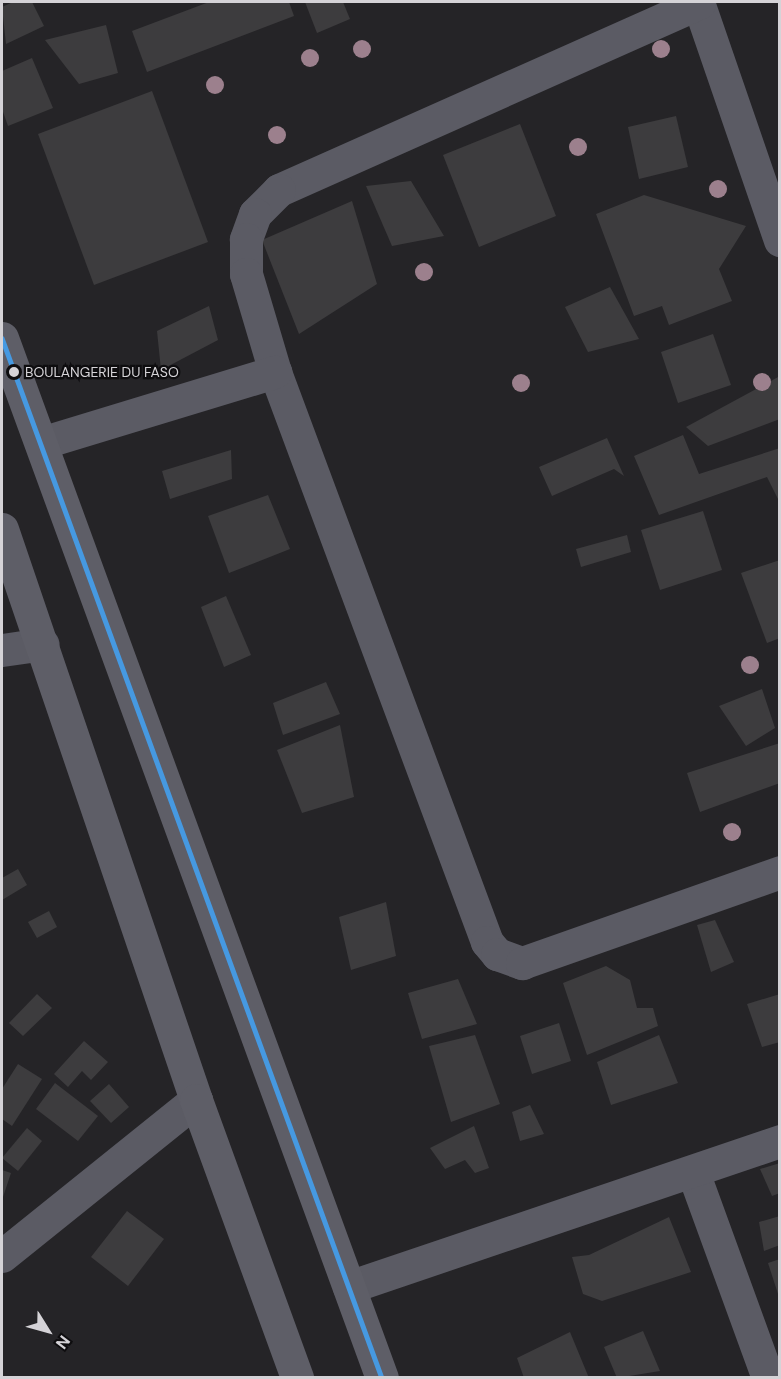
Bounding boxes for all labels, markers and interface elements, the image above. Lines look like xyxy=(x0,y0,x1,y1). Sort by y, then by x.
place label: BOULANGERIE DU FASO xyxy=(25,364,179,380)
marker: BOULANGERIE DU FASO xyxy=(8,366,20,378)
north arrow xyxy=(18,1301,78,1361)
text: N xyxy=(51,1331,75,1353)

